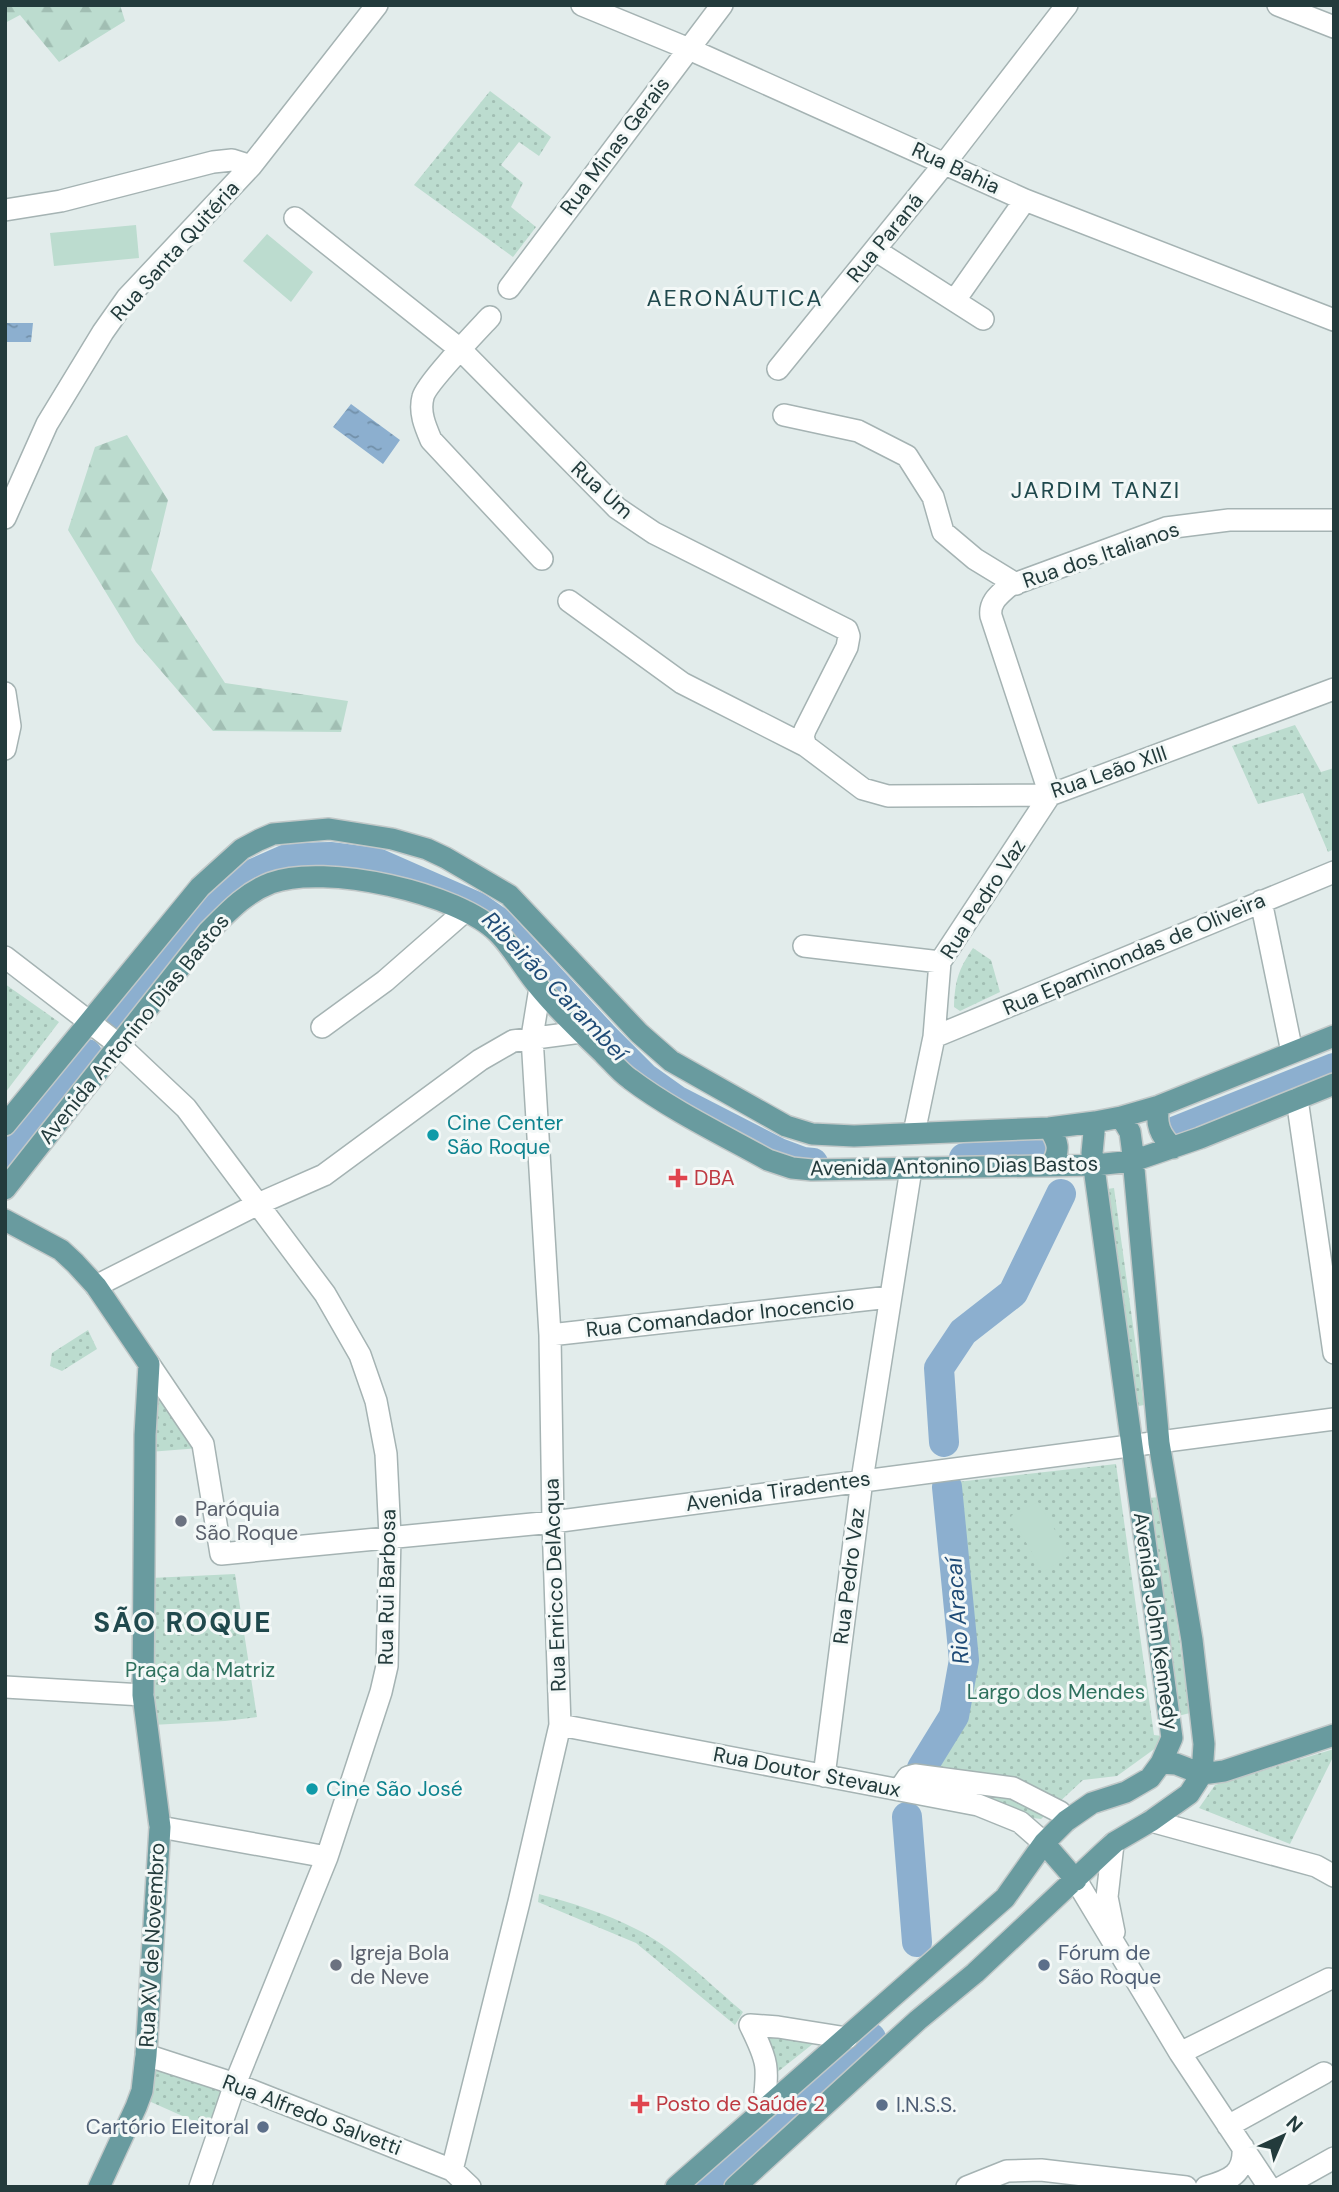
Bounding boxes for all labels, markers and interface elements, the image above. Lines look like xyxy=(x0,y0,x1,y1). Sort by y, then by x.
street label: Rua Minas Gerais xyxy=(554,71,676,221)
street label: Rua Bahia xyxy=(907,135,1005,201)
street label: Rua Santa Quitéria xyxy=(104,175,246,327)
street label: Rua Paraná xyxy=(840,187,930,289)
district label: AERONÁUTICA xyxy=(647,283,823,313)
street label: Rua Um xyxy=(565,455,639,525)
district label: JARDIM TANZI xyxy=(1011,475,1181,505)
street label: Rua dos Italianos xyxy=(1019,515,1183,595)
street label: Rua Leão XIII xyxy=(1047,739,1171,805)
street label: Rua Pedro Vaz xyxy=(934,834,1032,964)
street label: Rua Epaminondas de Oliveira xyxy=(999,886,1269,1022)
water label: Ribeirão Carambeí xyxy=(476,905,635,1069)
street label: Avenida Antonino Dias Bastos xyxy=(32,908,236,1150)
place label: Cine Center São Roque xyxy=(447,1109,564,1161)
marker: Cine Center São Roque xyxy=(425,1127,441,1143)
street label: Avenida Antonino Dias Bastos xyxy=(810,1149,1098,1183)
place label: DBA xyxy=(694,1164,735,1192)
marker: DBA xyxy=(668,1168,688,1188)
street label: Rua Comandador Inocencio xyxy=(584,1288,856,1344)
street label: Avenida Tiradentes xyxy=(684,1464,872,1518)
street label: Rua Enricco DelAcqua xyxy=(537,1478,573,1692)
place label: Paróquia São Roque xyxy=(195,1495,298,1547)
street label: Rua Pedro Vaz xyxy=(827,1506,871,1646)
street label: Rua Rui Barbosa xyxy=(372,1509,402,1665)
street label: Avenida John Kennedy xyxy=(1127,1510,1185,1732)
marker: Paróquia São Roque xyxy=(173,1513,189,1529)
water label: Rio Aracaí xyxy=(938,1555,976,1665)
district label: SÃO ROQUE xyxy=(93,1604,273,1641)
park label: Praça da Matriz xyxy=(125,1656,275,1684)
park label: Largo dos Mendes xyxy=(967,1678,1145,1706)
street label: Rua Doutor Stevaux xyxy=(711,1740,903,1804)
place label: Cine São José xyxy=(326,1775,463,1803)
marker: Cine São José xyxy=(304,1781,320,1797)
street label: Rua XV de Novembro xyxy=(133,1842,171,2048)
place label: Igreja Bola de Neve xyxy=(350,1939,449,1991)
place label: Fórum de São Roque xyxy=(1058,1939,1161,1991)
marker: Igreja Bola de Neve xyxy=(328,1957,344,1973)
marker: Fórum de São Roque xyxy=(1036,1957,1052,1973)
street label: Rua Alfredo Salvetti xyxy=(218,2068,406,2162)
place label: Posto de Saúde 2 xyxy=(656,2090,825,2118)
place label: I.N.S.S. xyxy=(896,2091,956,2119)
marker: Posto de Saúde 2 xyxy=(630,2094,650,2114)
marker: I.N.S.S. xyxy=(874,2097,890,2113)
north arrow xyxy=(1248,2101,1318,2171)
text: N xyxy=(1281,2110,1308,2138)
place label: Cartório Eleitoral xyxy=(86,2113,249,2141)
marker: Cartório Eleitoral xyxy=(255,2119,271,2135)

